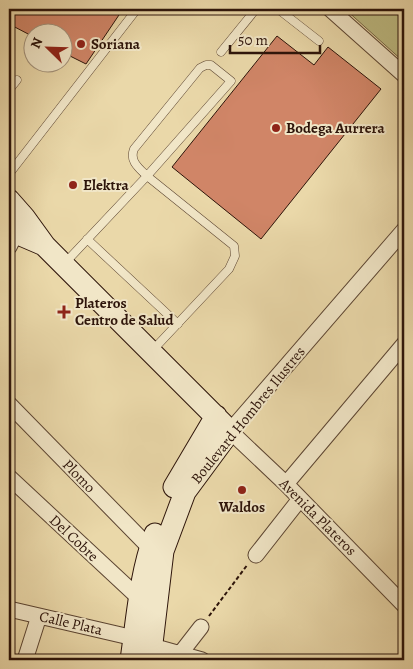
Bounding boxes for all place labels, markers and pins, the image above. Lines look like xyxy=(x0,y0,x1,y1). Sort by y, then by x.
place label: Soriana xyxy=(91,34,141,54)
marker: Soriana xyxy=(75,38,87,50)
place label: Bodega Aurrera xyxy=(286,118,386,138)
marker: Bodega Aurrera xyxy=(270,122,282,134)
place label: Elektra xyxy=(83,175,130,195)
marker: Elektra xyxy=(67,179,79,191)
place label: Plateros Centro de Salud xyxy=(75,293,175,330)
marker: Plateros Centro de Salud xyxy=(57,305,71,319)
marker: Waldos xyxy=(236,484,248,496)
place label: Waldos xyxy=(218,497,265,517)

